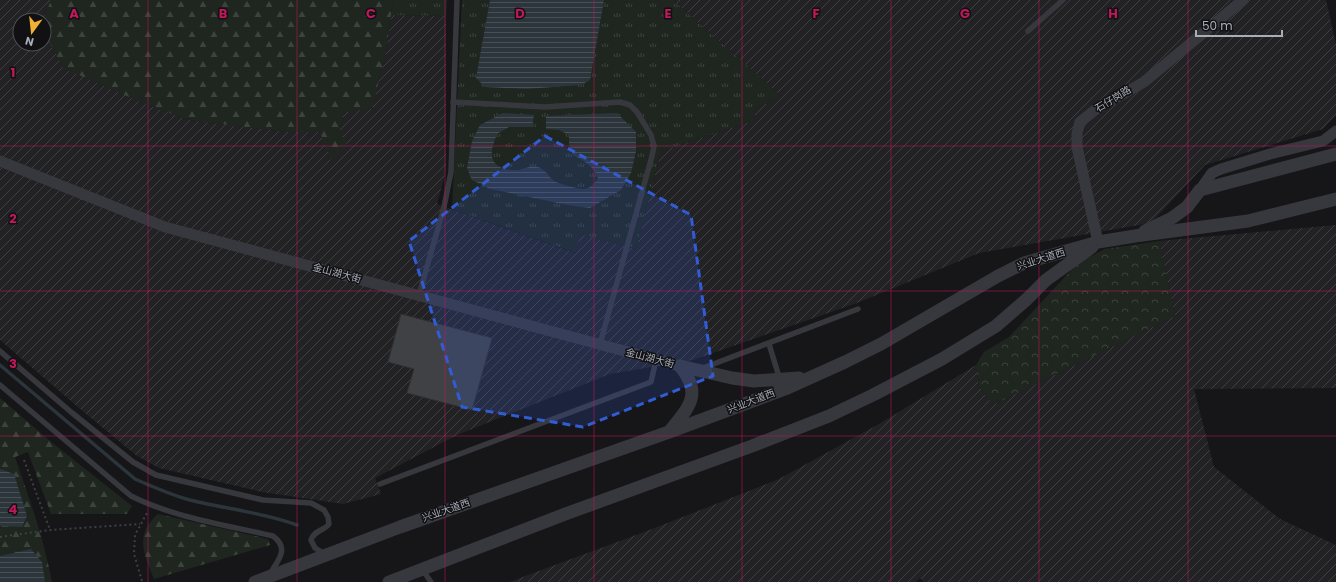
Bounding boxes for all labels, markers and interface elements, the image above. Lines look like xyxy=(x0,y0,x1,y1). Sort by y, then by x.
text: A xyxy=(69,4,79,23)
text: B xyxy=(219,4,228,23)
text: C xyxy=(366,4,376,23)
text: D xyxy=(515,4,525,23)
text: E xyxy=(664,4,672,23)
text: F xyxy=(812,4,820,23)
text: G xyxy=(960,4,970,23)
text: H xyxy=(1108,4,1118,23)
north arrow xyxy=(12,12,52,52)
scale bar xyxy=(1196,12,1282,38)
text: 50 m xyxy=(1202,17,1233,34)
text: N xyxy=(23,33,35,50)
text: 1 xyxy=(11,63,15,82)
street label: 石仔岗路 xyxy=(1092,82,1134,116)
text: 2 xyxy=(9,209,17,228)
street label: 兴业大道西 xyxy=(1015,244,1067,274)
street label: 金山湖大街 xyxy=(311,259,363,287)
street label: 金山湖大街 xyxy=(624,344,676,372)
text: 3 xyxy=(9,354,17,373)
street label: 兴业大道西 xyxy=(725,385,777,417)
street label: 兴业大道西 xyxy=(420,495,472,525)
text: 4 xyxy=(9,500,18,519)

